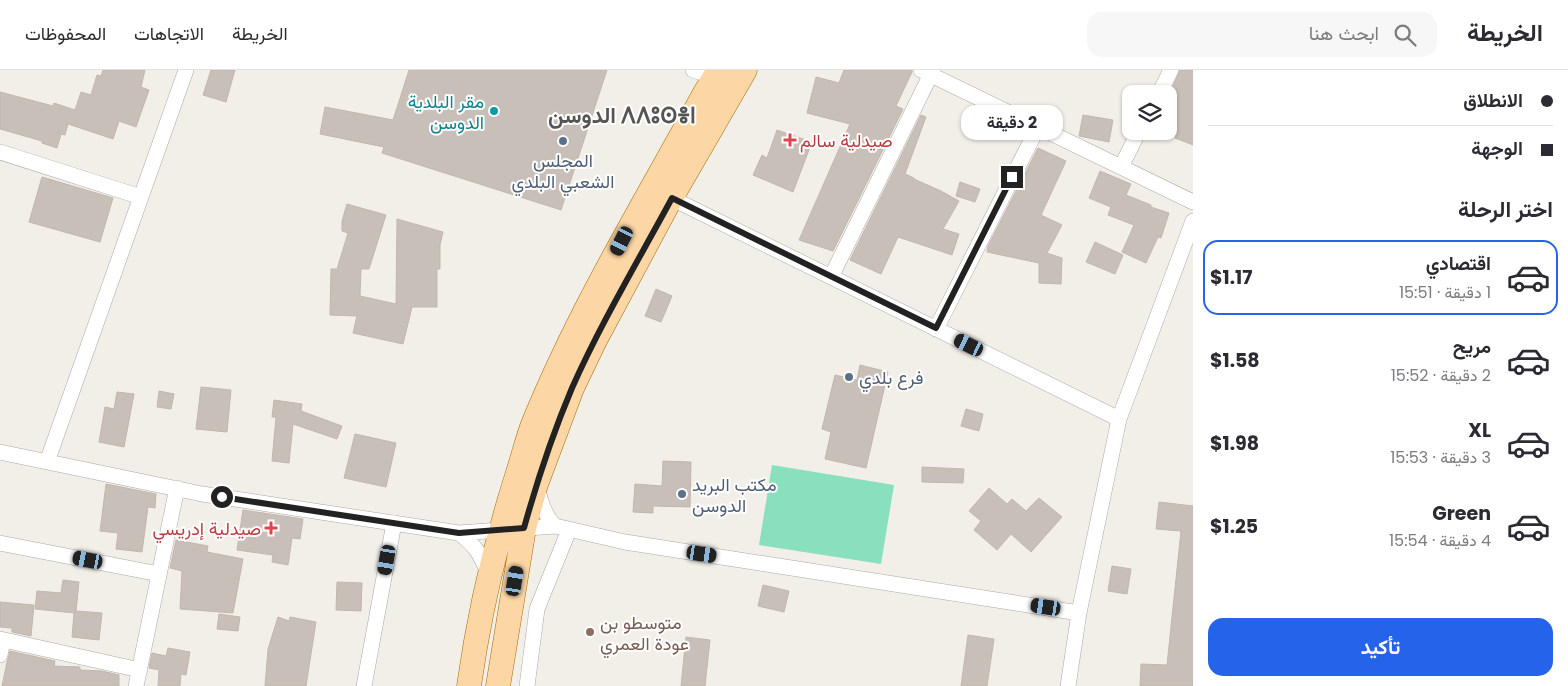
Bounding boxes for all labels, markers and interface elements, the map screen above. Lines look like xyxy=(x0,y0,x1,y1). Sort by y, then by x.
search box xyxy=(1087,12,1437,57)
text: الخريطة xyxy=(1467,16,1543,49)
text: ابحث هنا xyxy=(1309,20,1379,47)
text: المحفوظات xyxy=(25,21,106,46)
text: الاتجاهات xyxy=(134,21,204,46)
text: الخريطة xyxy=(232,21,288,46)
icon: search xyxy=(1391,21,1419,49)
map controls xyxy=(1122,85,1177,140)
button: layers xyxy=(1122,85,1177,140)
text: الانطلاق xyxy=(1463,87,1523,114)
place label: مقر البلدية الدوسن xyxy=(408,89,484,135)
district label: الدوسن ⴷⴷⵓⵙⴻⵏ xyxy=(548,100,696,131)
callout: 2 دقيقة xyxy=(961,104,1063,140)
marker: مقر البلدية الدوسن xyxy=(488,105,500,117)
text: 2 دقيقة xyxy=(987,111,1037,134)
place label: صيدلية سالم xyxy=(800,128,893,153)
marker: صيدلية سالم xyxy=(784,134,796,146)
marker: المجلس الشعبي البلدي xyxy=(557,135,569,147)
text: الوجهة xyxy=(1471,135,1523,162)
place label: المجلس الشعبي البلدي xyxy=(512,148,614,197)
route end xyxy=(1001,166,1023,188)
text: اختر الرحلة xyxy=(1458,194,1553,225)
car xyxy=(608,224,635,258)
text: اقتصادي xyxy=(1426,250,1491,277)
icon: car xyxy=(1506,255,1551,300)
text: $1.17 xyxy=(1210,264,1252,291)
text: 1 دقيقة · 15:51 xyxy=(1399,281,1491,304)
car xyxy=(952,332,985,358)
text: مريح xyxy=(1453,333,1491,360)
icon: car xyxy=(1506,338,1551,383)
text: $1.58 xyxy=(1210,347,1260,374)
text: 2 دقيقة · 15:52 xyxy=(1391,364,1491,387)
place label: فرع بلدي xyxy=(859,365,923,393)
marker: فرع بلدي xyxy=(843,371,855,383)
text: XL xyxy=(1468,417,1491,444)
icon: car xyxy=(1506,421,1551,466)
text: $1.98 xyxy=(1210,430,1259,457)
text: 3 دقيقة · 15:53 xyxy=(1390,446,1491,469)
place label: مكتب البريد الدوسن xyxy=(692,472,777,518)
route start xyxy=(211,486,233,508)
marker: مكتب البريد الدوسن xyxy=(676,488,688,500)
text: Green xyxy=(1432,500,1491,527)
icon: car xyxy=(1506,504,1551,549)
text: $1.25 xyxy=(1210,513,1258,540)
place label: صيدلية إدريسي xyxy=(153,516,261,544)
marker: صيدلية إدريسي xyxy=(265,522,277,534)
text: 4 دقيقة · 15:54 xyxy=(1389,529,1491,552)
car xyxy=(377,544,396,576)
car xyxy=(686,544,717,564)
car xyxy=(71,550,104,570)
car xyxy=(505,565,524,597)
car xyxy=(1030,597,1061,617)
place label: متوسطو بن عودة العمري xyxy=(600,610,689,659)
button: تأكيد xyxy=(1208,618,1553,676)
marker: متوسطو بن عودة العمري xyxy=(584,626,596,638)

